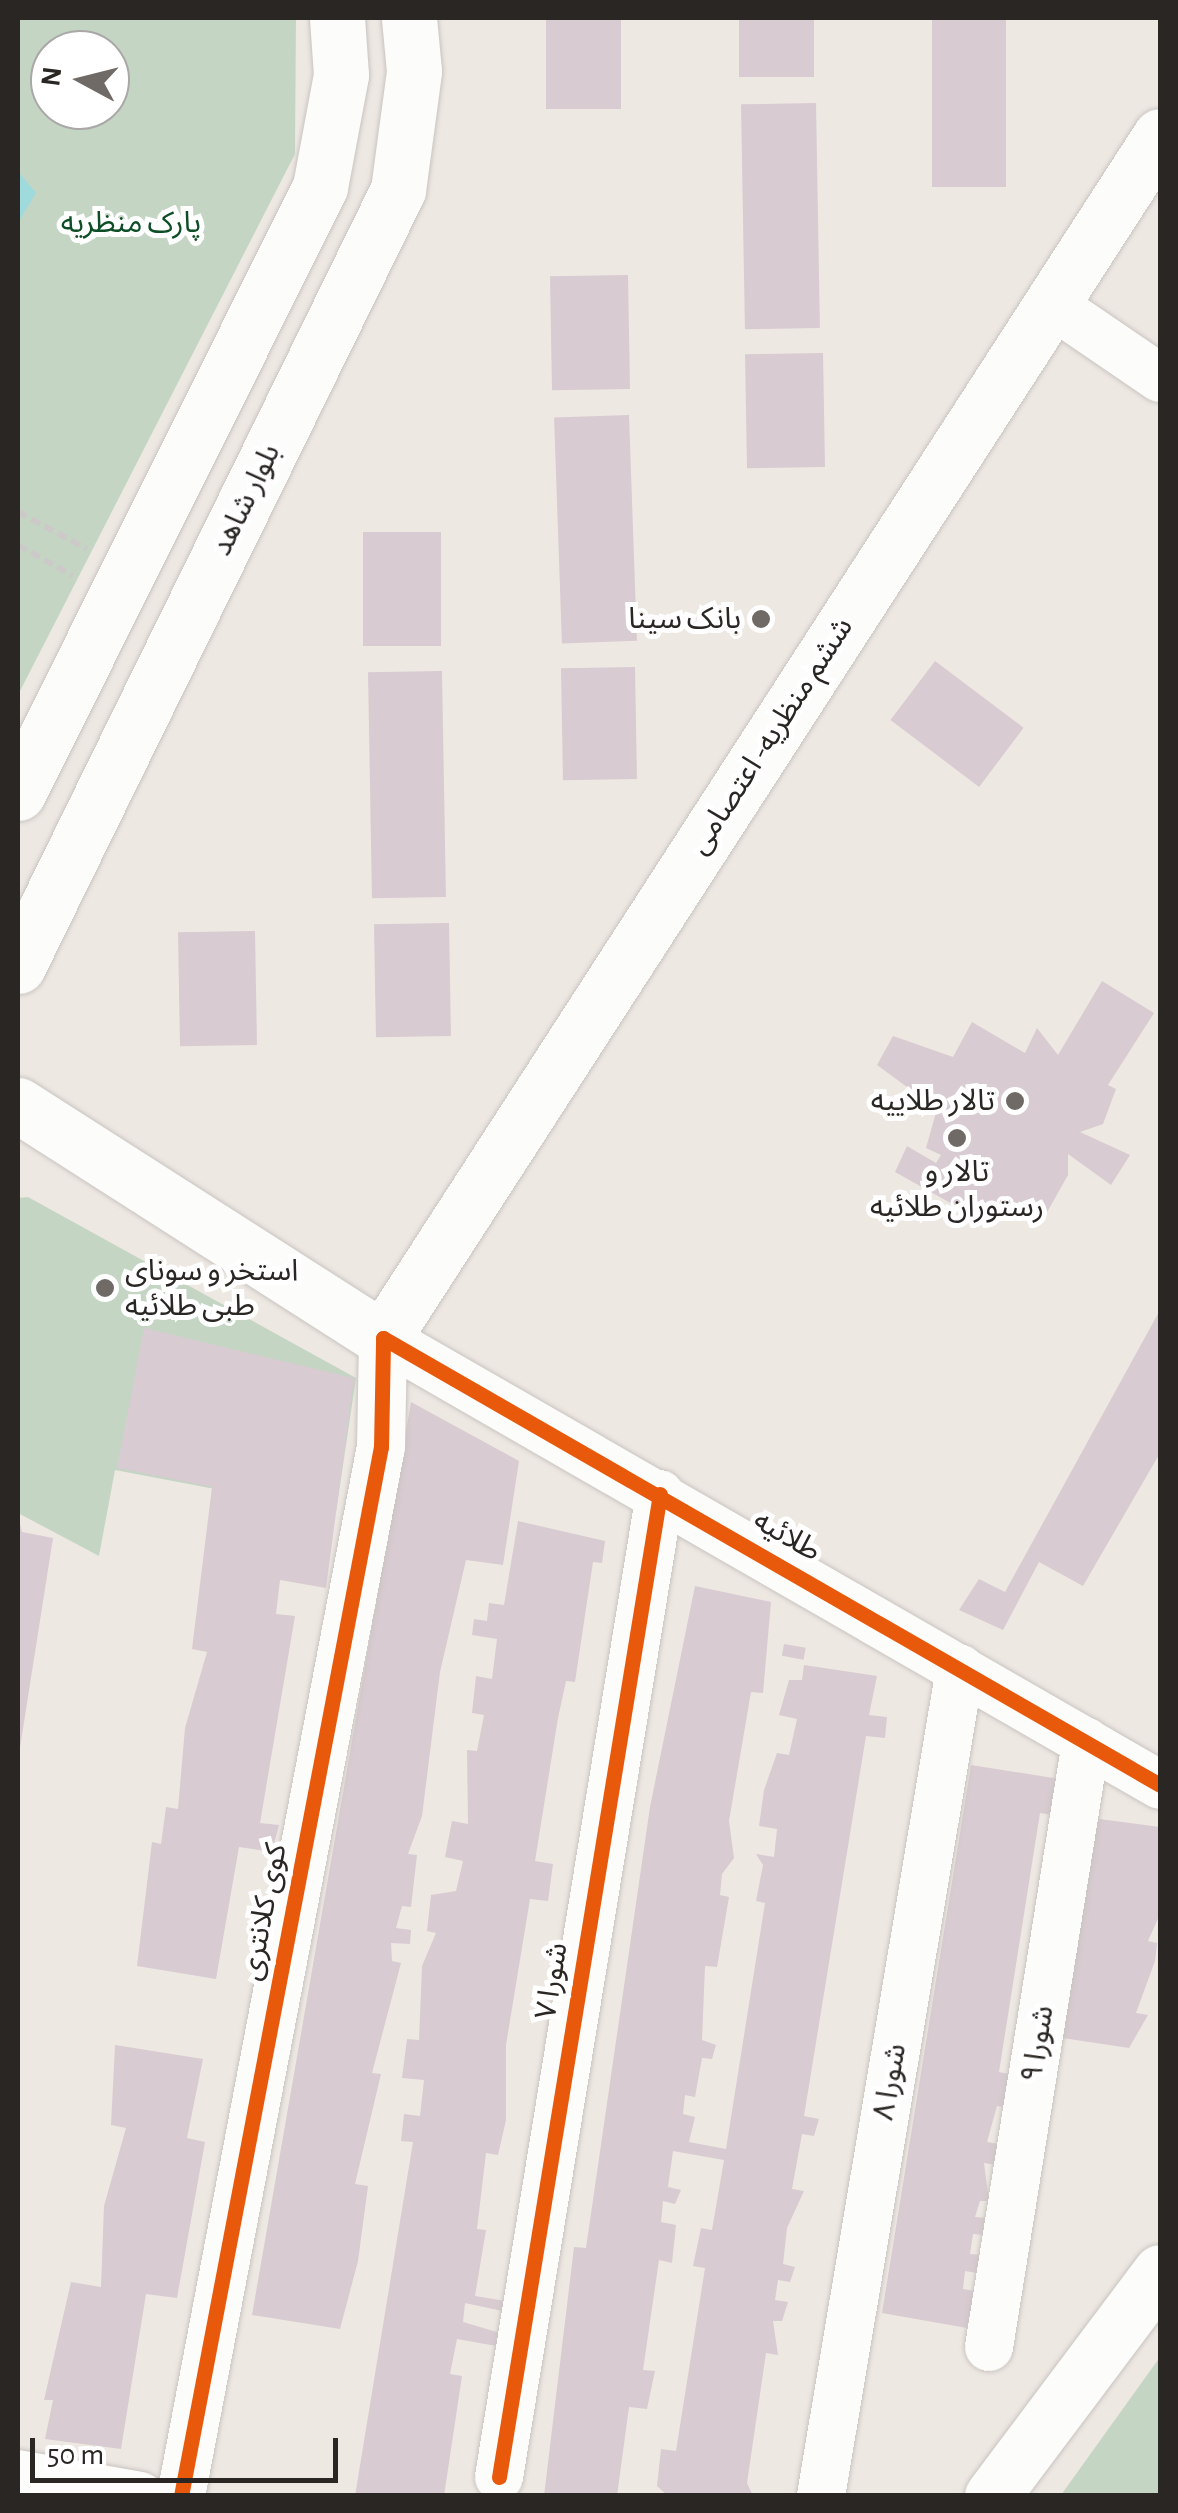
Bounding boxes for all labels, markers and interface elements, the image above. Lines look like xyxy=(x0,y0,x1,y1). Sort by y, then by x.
north arrow xyxy=(30,30,130,130)
text: N xyxy=(37,65,67,88)
park label: پارک منظریه xyxy=(61,205,201,241)
street label: بلوار شاهد xyxy=(204,438,288,562)
place label: بانک سینا xyxy=(628,601,741,637)
marker: بانک سینا xyxy=(750,608,772,630)
street label: ششم منظریه- اعتصامی xyxy=(681,611,861,861)
place label: تالار طلاییه xyxy=(871,1083,995,1119)
marker: تالار طلاییه xyxy=(1004,1090,1026,1112)
marker: تالار و رستوران طلائیه xyxy=(946,1127,968,1149)
place label: تالار و رستوران طلائیه xyxy=(870,1154,1044,1224)
place label: استخر و سونای طبی طلائیه xyxy=(125,1253,298,1324)
marker: استخر و سونای طبی طلائیه xyxy=(94,1277,116,1299)
street label: طلائیه xyxy=(747,1502,827,1570)
street label: کوی کلانتری xyxy=(233,1841,295,1983)
street label: شورا ۷ xyxy=(528,1940,576,2022)
street label: شورا ۹ xyxy=(1014,2003,1062,2085)
street label: شورا ۸ xyxy=(866,2041,914,2123)
scale bar xyxy=(35,2418,342,2480)
text: 50 m xyxy=(47,2440,104,2470)

